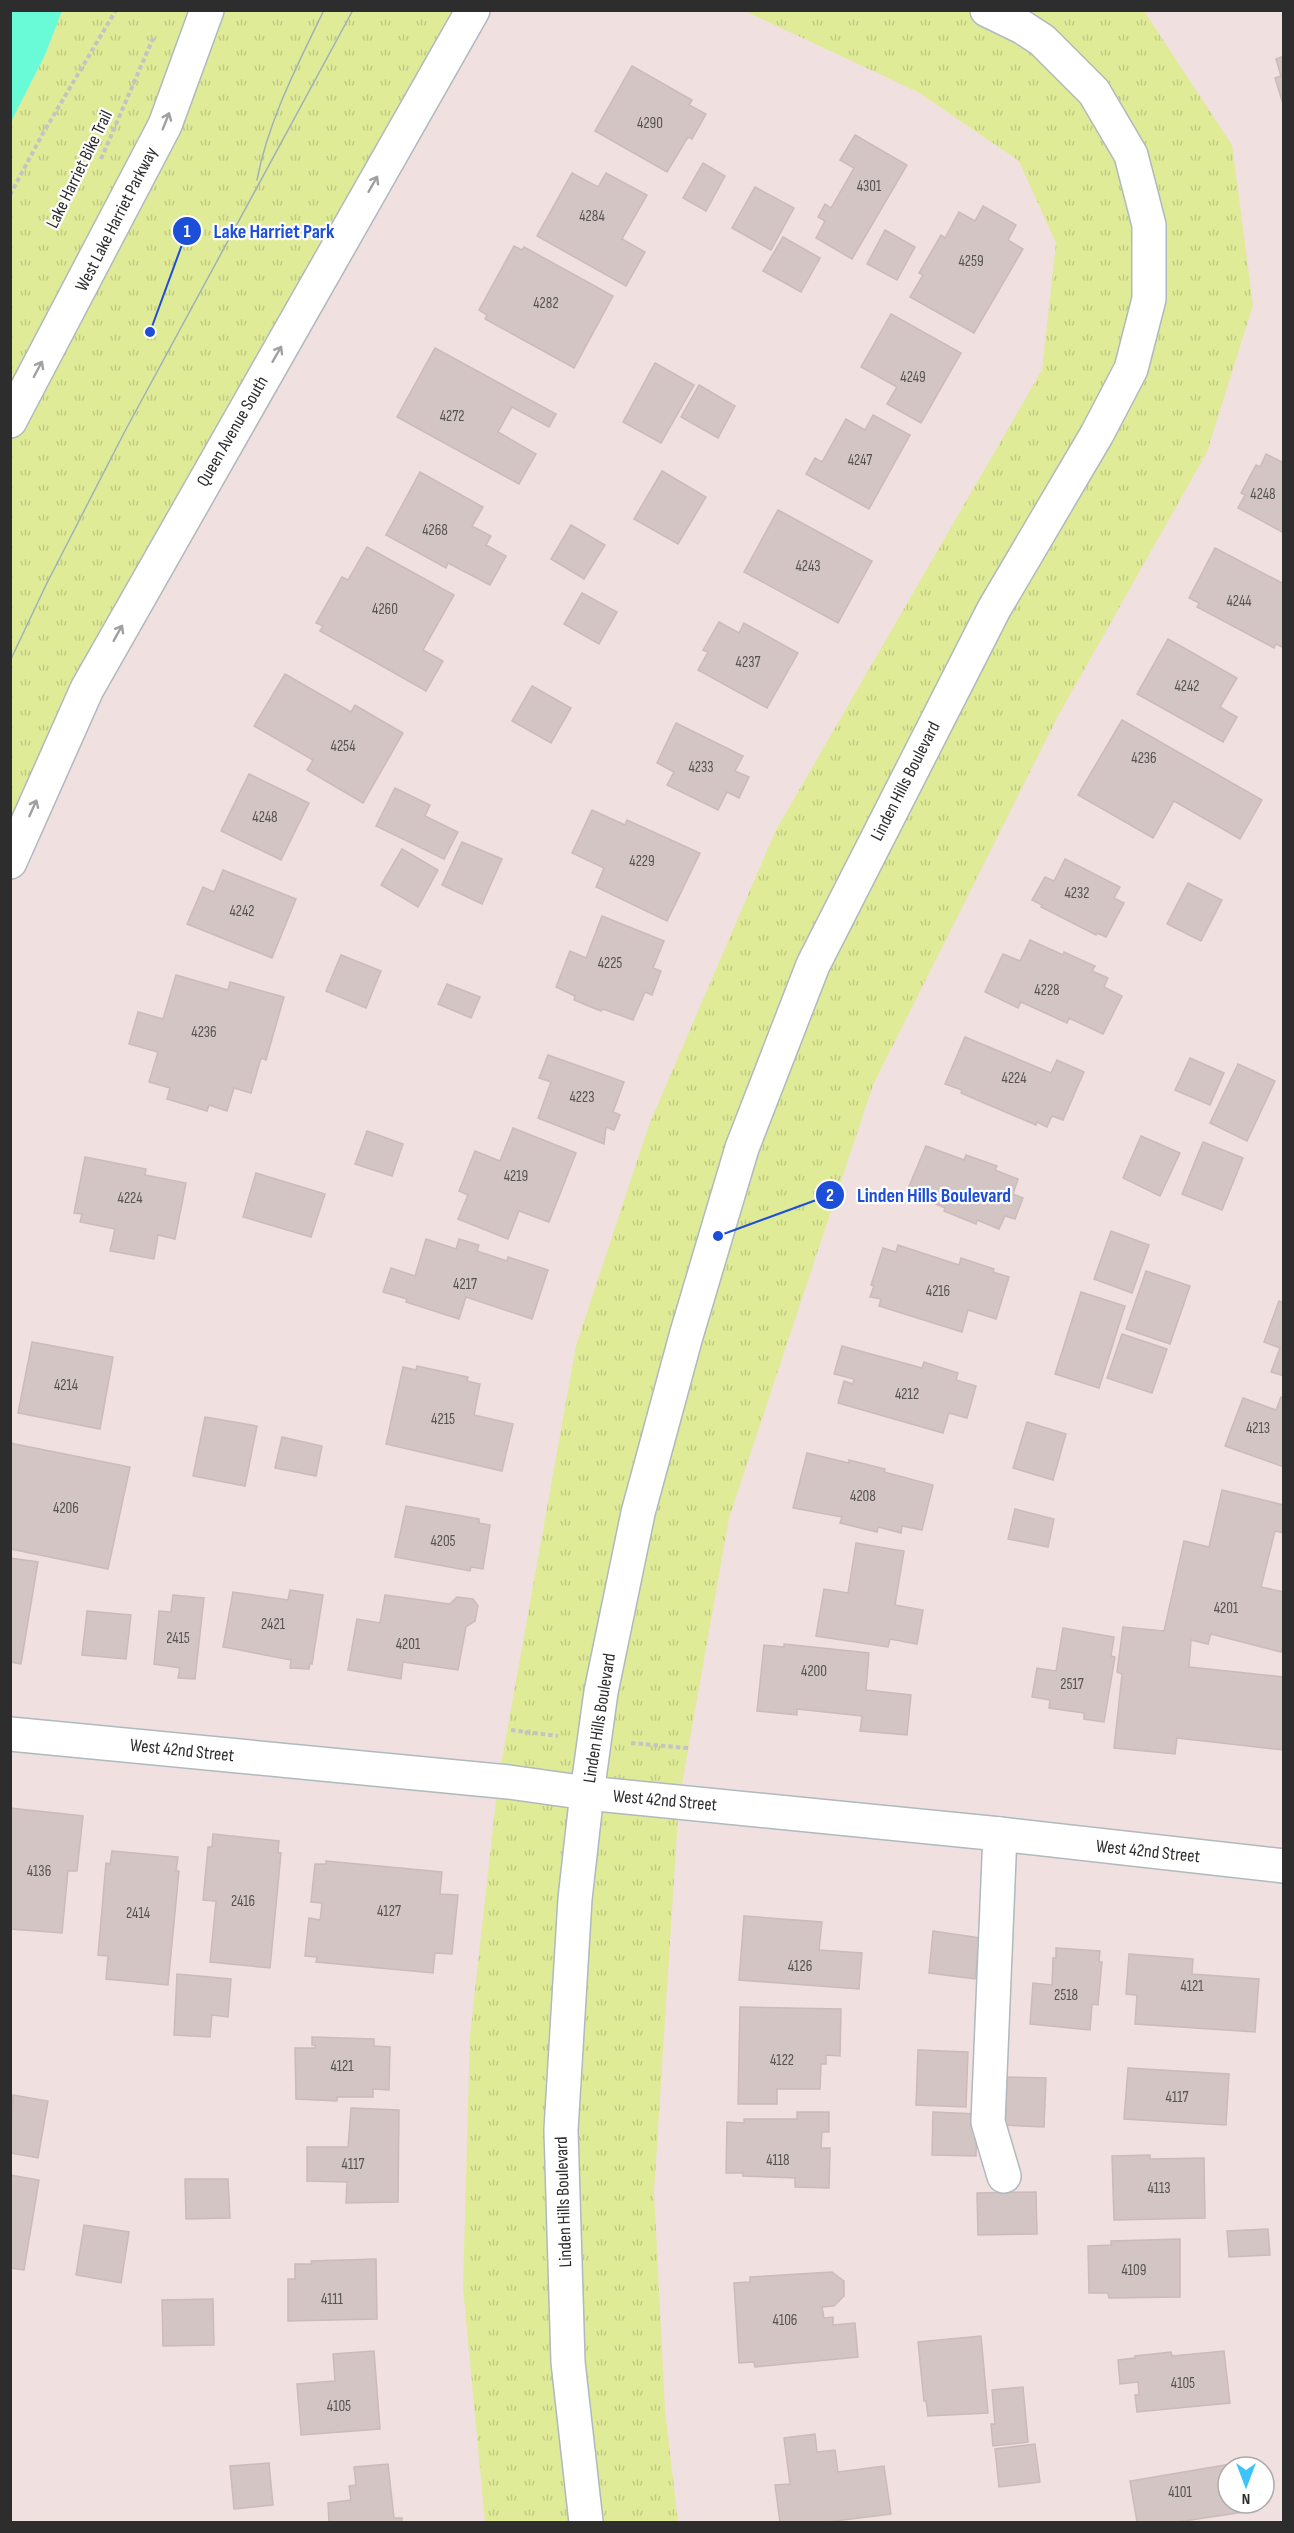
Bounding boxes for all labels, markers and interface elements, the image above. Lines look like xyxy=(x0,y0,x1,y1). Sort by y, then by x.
street label: Lake Harriet Bike Trail xyxy=(42,107,117,231)
one-way arrow xyxy=(161,113,172,131)
house number: 4290 xyxy=(637,114,663,133)
street label: West Lake Harriet Parkway xyxy=(71,144,162,295)
one-way arrow xyxy=(368,176,380,193)
house number: 4301 xyxy=(857,177,882,196)
house number: 4284 xyxy=(579,207,605,226)
callout: Lake Harriet Park xyxy=(172,212,347,250)
text: Lake Harriet Park xyxy=(213,220,335,244)
text: 1 xyxy=(183,221,191,242)
house number: 4259 xyxy=(958,252,984,271)
house number: 4282 xyxy=(533,294,559,313)
one-way arrow xyxy=(271,346,283,363)
one-way arrow xyxy=(32,361,44,378)
house number: 4249 xyxy=(900,368,926,387)
street label: Queen Avenue South xyxy=(192,372,273,490)
house number: 4272 xyxy=(440,407,464,426)
house number: 4247 xyxy=(848,451,872,470)
house number: 4248 xyxy=(1250,485,1276,504)
house number: 4268 xyxy=(422,521,448,540)
house number: 4243 xyxy=(795,557,821,576)
house number: 4244 xyxy=(1226,592,1252,611)
house number: 4260 xyxy=(372,600,398,619)
one-way arrow xyxy=(112,625,124,642)
house number: 4237 xyxy=(736,653,760,672)
house number: 4242 xyxy=(1175,677,1199,696)
street label: Linden Hills Boulevard xyxy=(866,718,945,844)
house number: 4254 xyxy=(331,737,355,756)
house number: 4236 xyxy=(1131,749,1157,768)
house number: 4233 xyxy=(688,758,714,777)
one-way arrow xyxy=(28,800,39,818)
house number: 4248 xyxy=(252,808,278,827)
house number: 4229 xyxy=(629,852,655,871)
house number: 4232 xyxy=(1064,884,1090,903)
house number: 4242 xyxy=(230,902,254,921)
house number: 4225 xyxy=(598,954,622,973)
house number: 4228 xyxy=(1034,981,1060,1000)
house number: 4236 xyxy=(191,1023,217,1042)
house number: 4224 xyxy=(1002,1069,1026,1088)
house number: 4223 xyxy=(569,1088,595,1107)
house number: 4219 xyxy=(504,1167,528,1186)
callout: Linden Hills Boulevard xyxy=(815,1176,1024,1214)
text: Linden Hills Boulevard xyxy=(857,1184,1011,1208)
text: 2 xyxy=(826,1185,834,1206)
house number: 4224 xyxy=(118,1189,142,1208)
house number: 4217 xyxy=(453,1275,477,1294)
house number: 4216 xyxy=(926,1282,950,1301)
house number: 4214 xyxy=(54,1376,78,1395)
house number: 4212 xyxy=(895,1385,919,1404)
house number: 4215 xyxy=(431,1410,455,1429)
house number: 4213 xyxy=(1246,1419,1270,1438)
house number: 4208 xyxy=(850,1487,876,1506)
house number: 4206 xyxy=(53,1499,79,1518)
house number: 4205 xyxy=(430,1532,456,1551)
house number: 4201 xyxy=(1214,1599,1239,1618)
house number: 2421 xyxy=(261,1615,286,1634)
house number: 2415 xyxy=(166,1629,190,1648)
house number: 4201 xyxy=(396,1635,421,1654)
street label: Linden Hills Boulevard xyxy=(579,1652,620,1784)
house number: 4200 xyxy=(801,1662,827,1681)
house number: 2517 xyxy=(1060,1675,1084,1694)
street label: West 42nd Street xyxy=(129,1735,236,1766)
street label: West 42nd Street xyxy=(612,1785,718,1816)
street label: West 42nd Street xyxy=(1095,1836,1202,1867)
house number: 4136 xyxy=(27,1862,51,1881)
house number: 2416 xyxy=(231,1892,255,1911)
house number: 4127 xyxy=(377,1902,401,1921)
house number: 2414 xyxy=(126,1904,150,1923)
house number: 4126 xyxy=(788,1957,812,1976)
house number: 4121 xyxy=(1180,1977,1204,1996)
house number: 2518 xyxy=(1054,1986,1078,2005)
house number: 4122 xyxy=(770,2051,794,2070)
house number: 4121 xyxy=(330,2057,354,2076)
house number: 4117 xyxy=(1166,2088,1188,2107)
street label: Linden Hills Boulevard xyxy=(551,2136,576,2268)
house number: 4118 xyxy=(766,2151,790,2170)
house number: 4117 xyxy=(342,2155,364,2174)
house number: 4113 xyxy=(1147,2179,1171,2198)
house number: 4109 xyxy=(1122,2261,1146,2280)
house number: 4111 xyxy=(321,2290,344,2309)
house number: 4106 xyxy=(773,2311,797,2330)
house number: 4105 xyxy=(1171,2374,1195,2393)
house number: 4105 xyxy=(327,2397,351,2416)
north arrow xyxy=(1216,2455,1276,2515)
house number: 4101 xyxy=(1168,2483,1192,2502)
text: N xyxy=(1242,2489,1250,2508)

